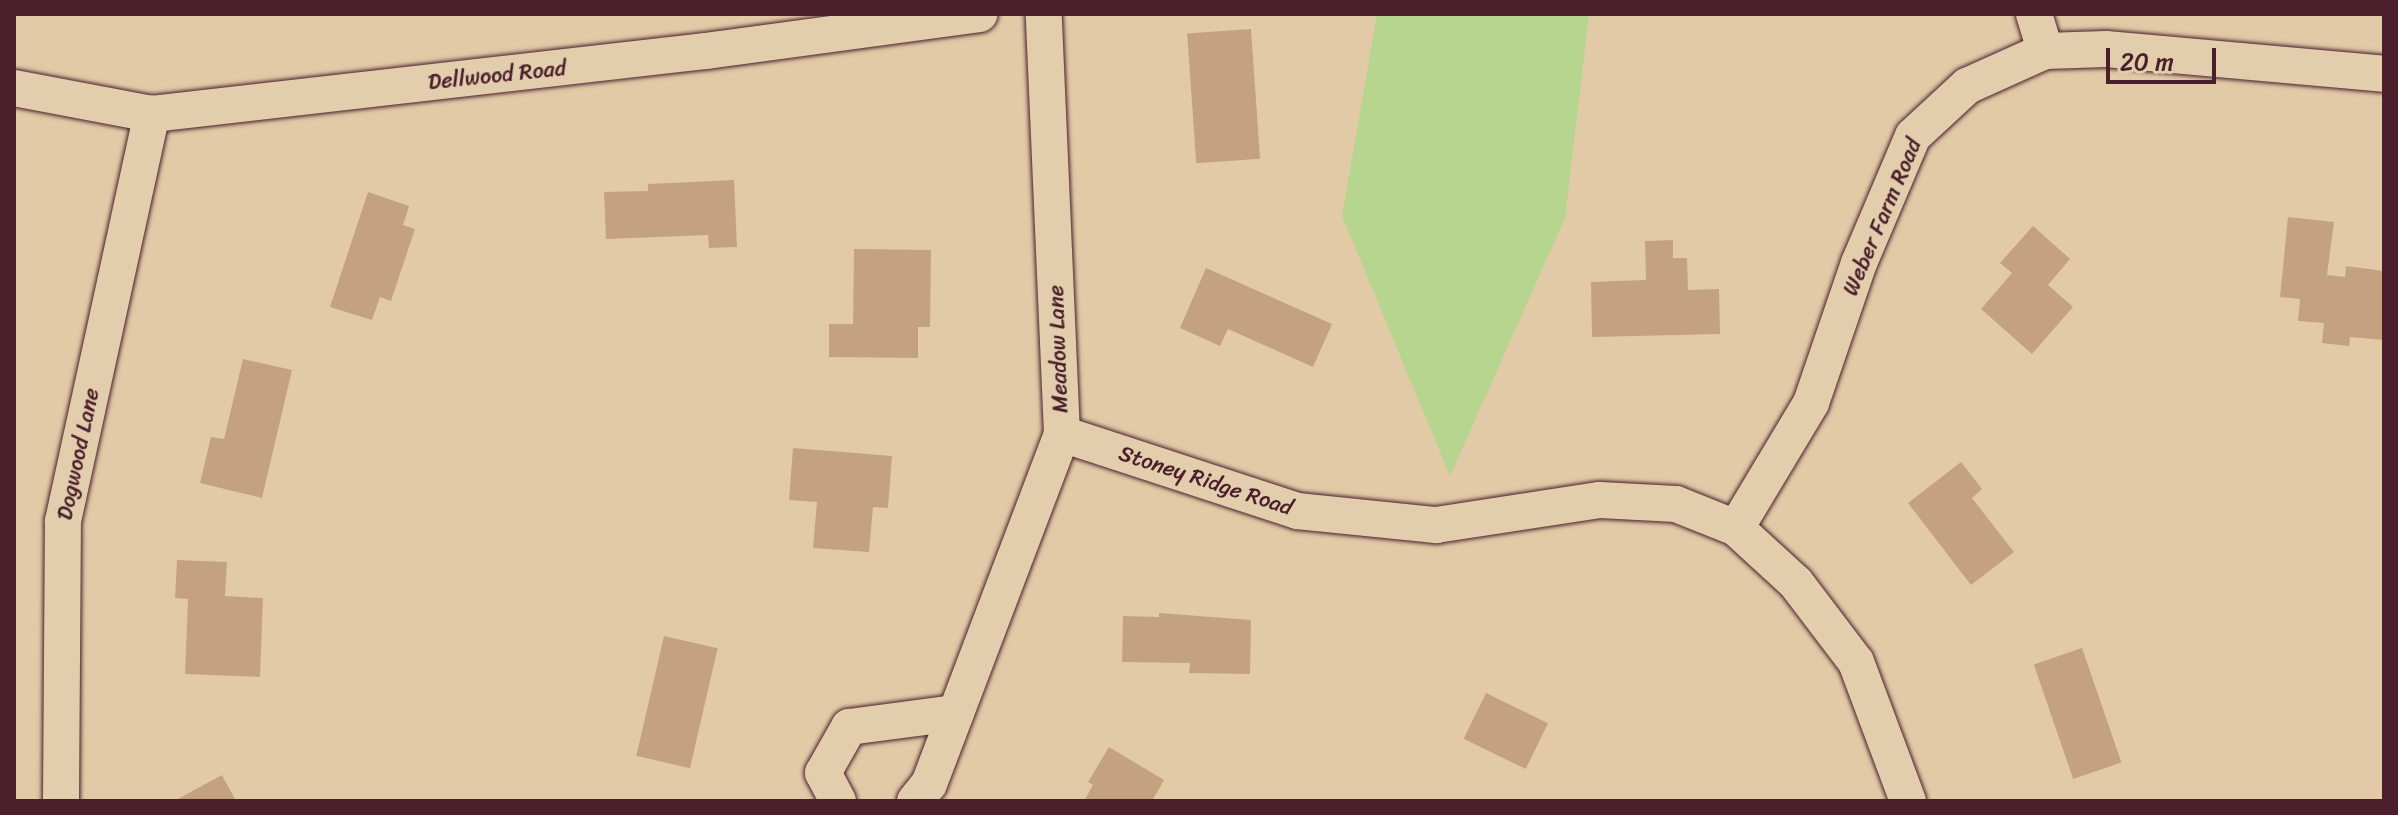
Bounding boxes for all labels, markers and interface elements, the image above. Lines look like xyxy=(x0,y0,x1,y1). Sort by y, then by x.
scale bar xyxy=(2110,32,2220,82)
text: 20 m xyxy=(2120,41,2174,83)
street label: Dellwood Road xyxy=(427,55,567,95)
street label: Weber Farm Road xyxy=(1837,134,1927,300)
street label: Meadow Lane xyxy=(1043,285,1073,413)
street label: Dogwood Lane xyxy=(51,386,105,522)
street label: Stoney Ridge Road xyxy=(1116,439,1296,521)

